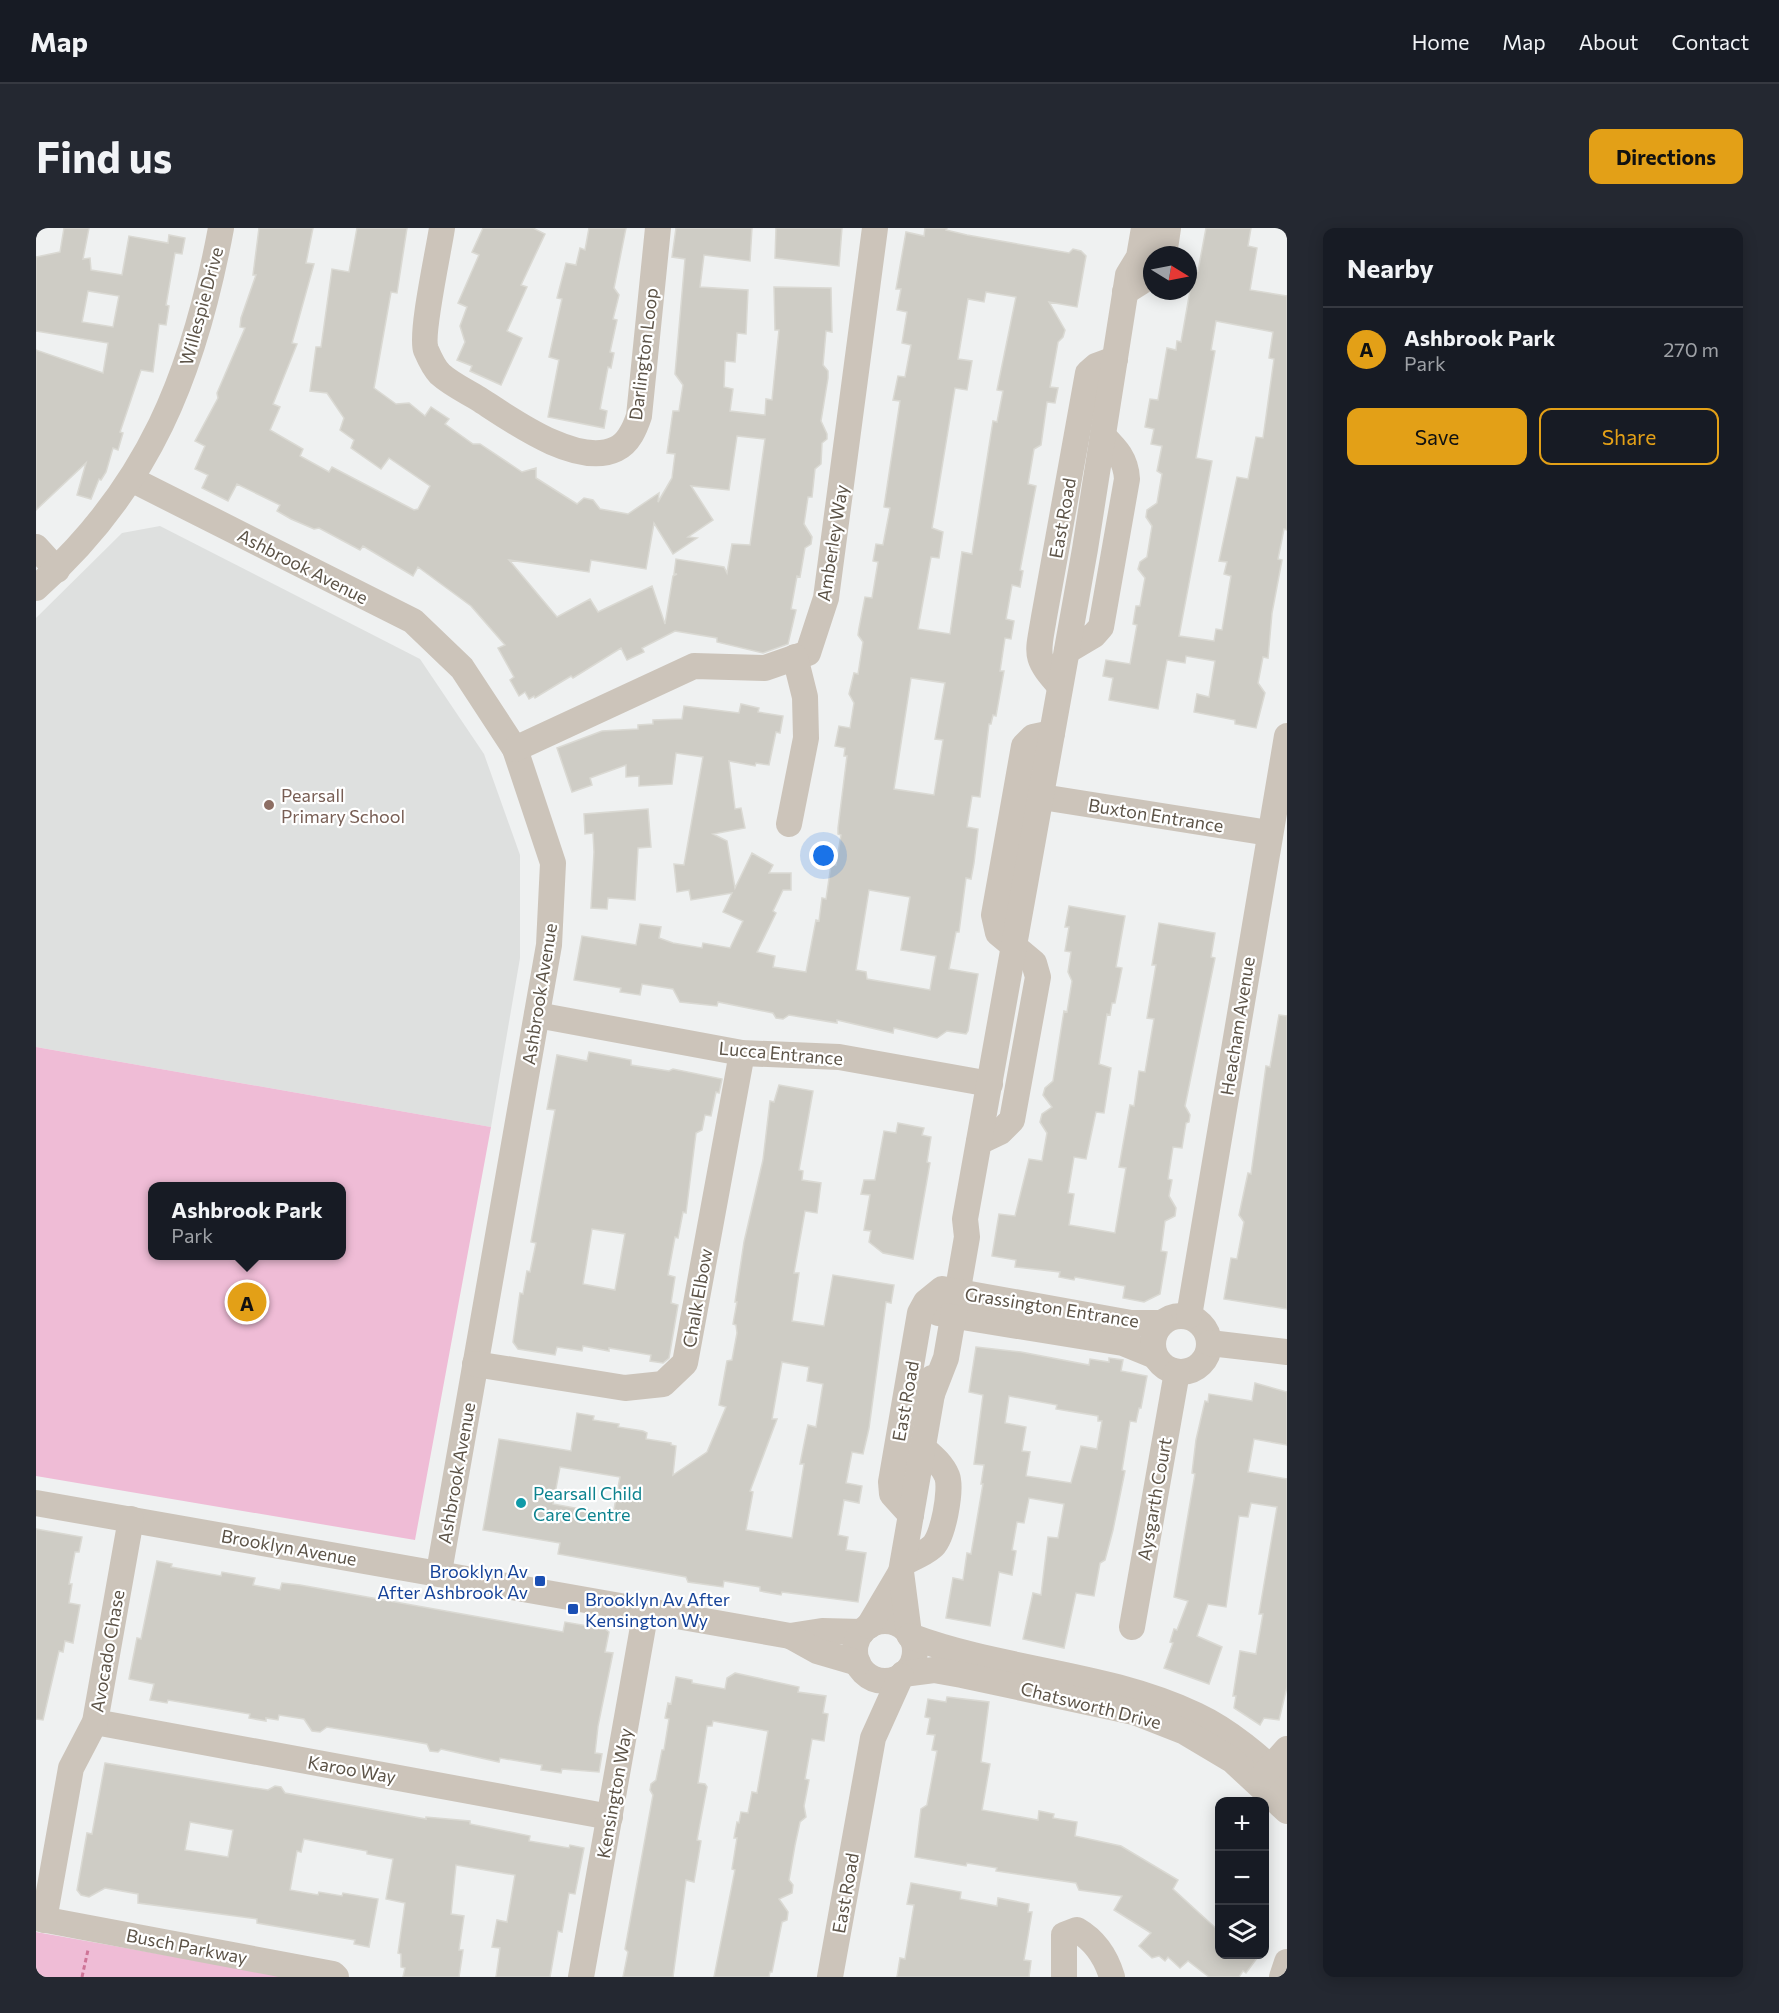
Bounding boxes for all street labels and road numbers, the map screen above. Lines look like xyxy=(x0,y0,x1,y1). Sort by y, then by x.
street label: Willespie Drive xyxy=(175,244,227,368)
street label: Darlington Loop xyxy=(624,286,662,422)
street label: East Road xyxy=(1044,476,1080,560)
street label: Amberley Way xyxy=(812,483,852,603)
street label: Ashbrook Avenue xyxy=(234,524,372,608)
street label: Buxton Entrance xyxy=(1087,793,1225,837)
street label: Ashbrook Avenue xyxy=(517,922,561,1066)
street label: Heacham Avenue xyxy=(1215,955,1259,1097)
street label: Lucca Entrance xyxy=(718,1037,844,1069)
street label: Chalk Elbow xyxy=(677,1247,717,1349)
street label: Grassington Entrance xyxy=(963,1282,1141,1332)
street label: East Road xyxy=(887,1359,923,1443)
street label: Ashbrook Avenue xyxy=(433,1401,479,1545)
street label: Aysgarth Court xyxy=(1132,1436,1176,1562)
street label: Brooklyn Avenue xyxy=(219,1524,359,1570)
street label: Avocado Chase xyxy=(85,1588,129,1714)
street label: Chatsworth Drive xyxy=(1018,1677,1164,1733)
street label: Kensington Way xyxy=(592,1726,636,1860)
street label: Karoo Way xyxy=(306,1750,398,1788)
street label: East Road xyxy=(827,1851,863,1935)
street label: Busch Parkway xyxy=(125,1923,249,1969)

